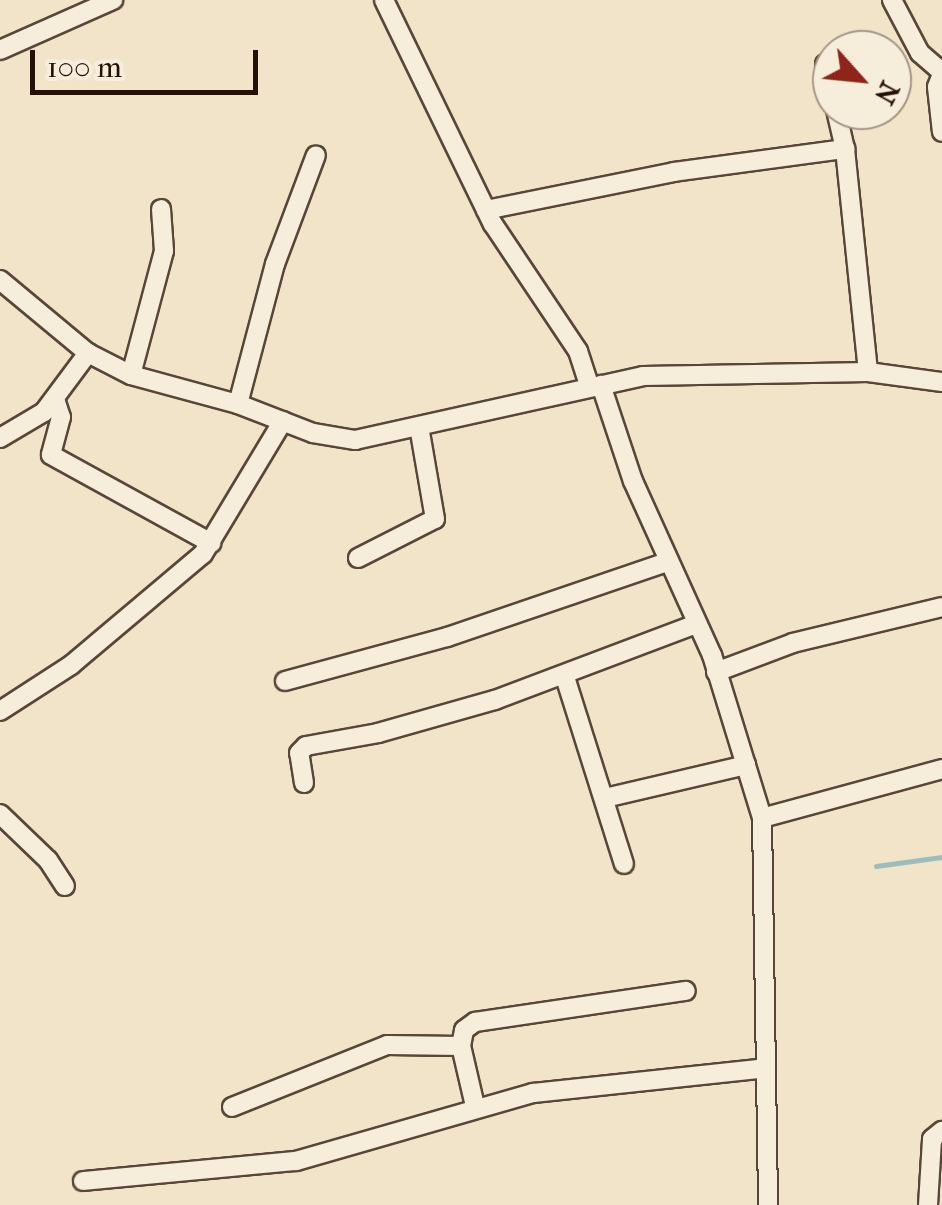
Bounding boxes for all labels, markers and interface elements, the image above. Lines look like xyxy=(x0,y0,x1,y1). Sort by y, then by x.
scale bar xyxy=(35,30,262,92)
north arrow xyxy=(812,30,912,130)
text: 100 m xyxy=(47,50,122,85)
text: N xyxy=(868,76,907,110)

